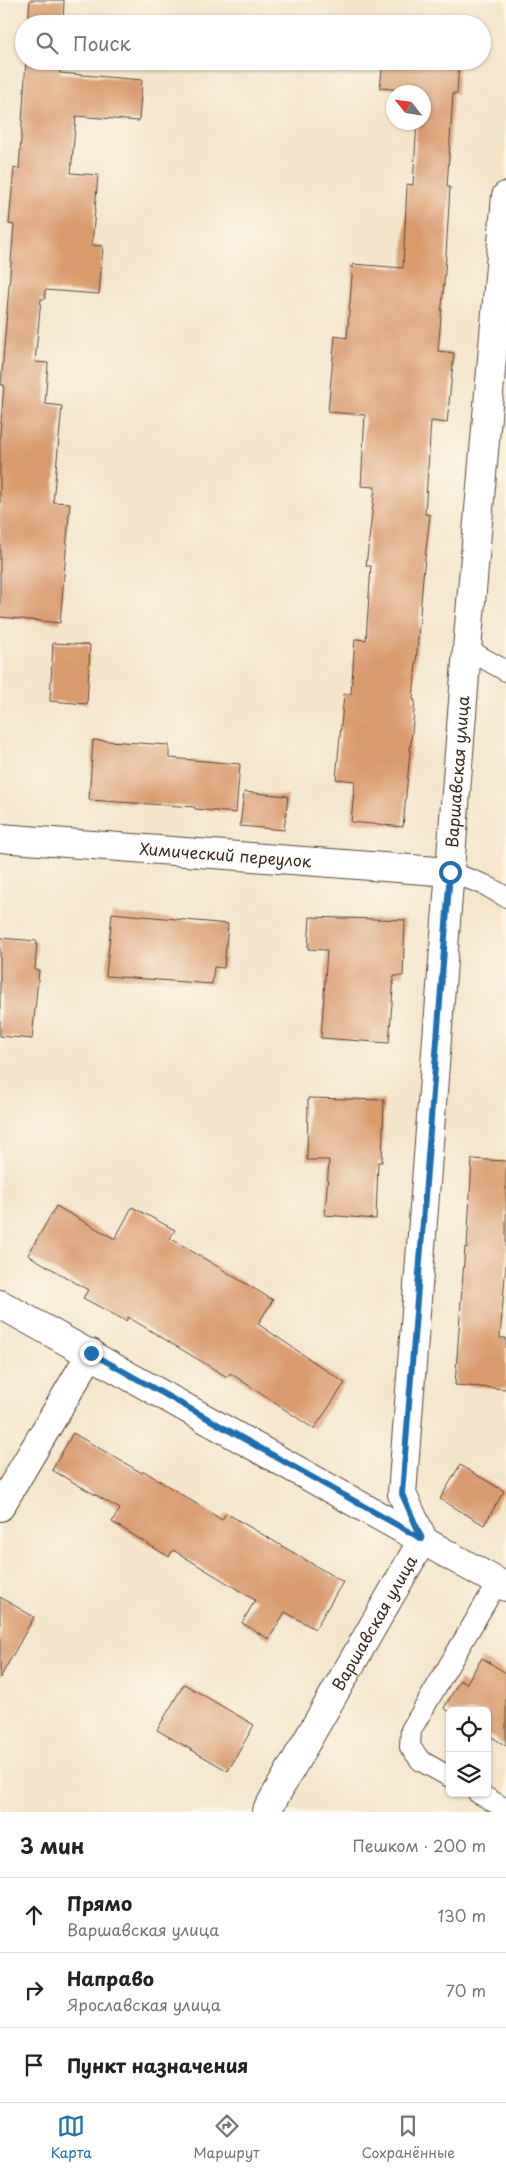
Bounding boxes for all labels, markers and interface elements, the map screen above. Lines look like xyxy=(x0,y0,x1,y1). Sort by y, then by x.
search box xyxy=(15,15,491,70)
icon: search xyxy=(33,29,61,57)
text: Поиск xyxy=(73,29,131,57)
north arrow xyxy=(386,85,431,130)
street label: Варшавская улица xyxy=(439,695,474,849)
street label: Химический переулок xyxy=(139,836,313,873)
route start xyxy=(439,861,462,884)
route end xyxy=(80,1342,103,1365)
street label: Варшавская улица xyxy=(325,1550,422,1695)
map controls xyxy=(446,1707,491,1797)
button: locate xyxy=(446,1707,491,1752)
button: layers xyxy=(446,1752,491,1797)
text: 3 мин xyxy=(20,1829,84,1861)
text: Пешком · 200 m xyxy=(352,1833,486,1857)
text: Прямо xyxy=(67,1889,132,1917)
icon: ahead xyxy=(20,1901,48,1929)
text: 130 m xyxy=(438,1903,486,1927)
text: Варшавская улица xyxy=(67,1917,219,1941)
text: Направо xyxy=(67,1964,154,1992)
icon: right xyxy=(20,1976,48,2004)
text: 70 m xyxy=(446,1978,486,2002)
text: Ярославская улица xyxy=(67,1992,221,2016)
icon: arrive xyxy=(20,2051,48,2079)
text: Пункт назначения xyxy=(67,2051,248,2079)
tab: Карта xyxy=(51,2112,92,2163)
tab: Маршрут xyxy=(194,2112,260,2163)
tab: Сохранённые xyxy=(362,2112,455,2163)

